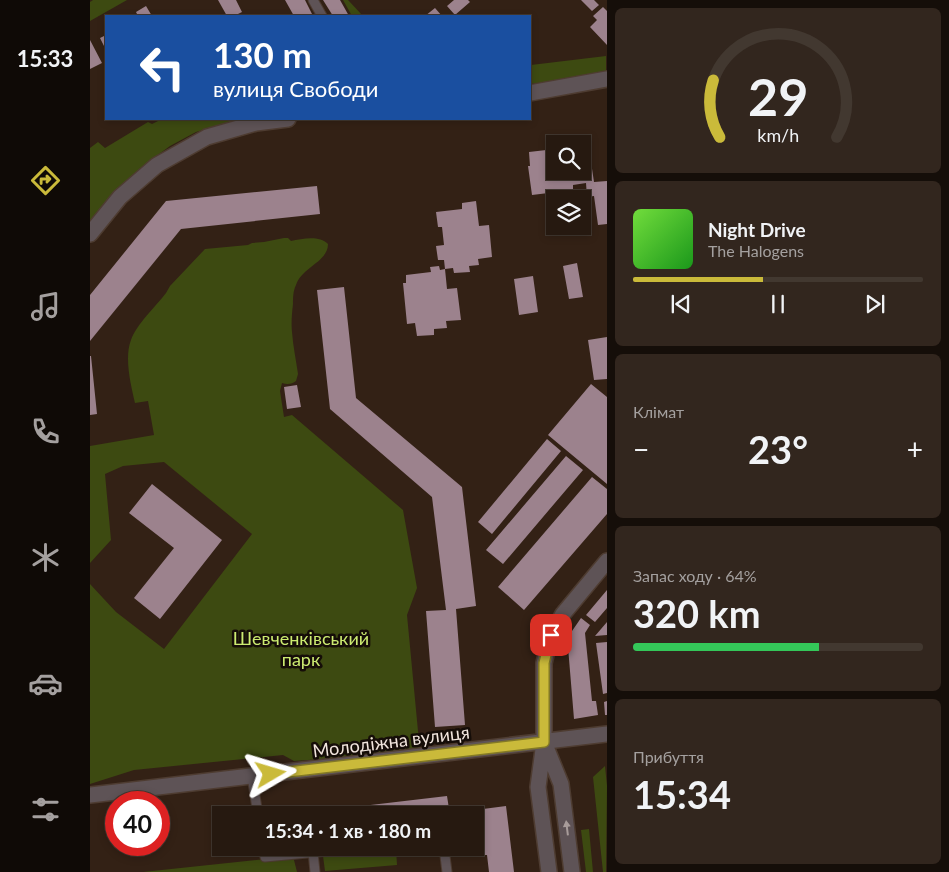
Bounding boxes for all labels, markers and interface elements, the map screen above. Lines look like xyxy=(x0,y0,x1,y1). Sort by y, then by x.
text: 130 m xyxy=(213,33,312,75)
icon: left xyxy=(130,35,195,100)
text: 15:33 xyxy=(17,45,73,72)
text: 29 xyxy=(748,65,808,127)
text: вулиця Свободи xyxy=(213,75,378,102)
text: km/h xyxy=(757,124,799,146)
map controls xyxy=(546,135,591,235)
button: search xyxy=(546,135,591,180)
icon: directions xyxy=(28,163,63,198)
button: layers xyxy=(546,190,591,235)
text: Night Drive xyxy=(708,218,806,241)
text: The Halogens xyxy=(708,241,804,260)
icon: music xyxy=(28,289,63,324)
icon: previous xyxy=(667,290,695,318)
icon: pause xyxy=(764,290,792,318)
icon: next xyxy=(861,290,889,318)
text: Клімат xyxy=(633,402,684,421)
icon: phone xyxy=(28,414,63,449)
text: 23° xyxy=(748,426,808,472)
text: − xyxy=(633,432,649,466)
text: + xyxy=(907,432,923,466)
icon: climate xyxy=(28,540,63,575)
text: Запас ходу · 64% xyxy=(633,566,757,585)
text: 320 km xyxy=(633,590,761,636)
pin xyxy=(530,614,572,656)
icon: arrive xyxy=(537,621,565,649)
park label: Шевченківський парк xyxy=(233,627,369,670)
icon: car xyxy=(28,666,63,701)
street label: Молодіжна вулиця xyxy=(311,720,471,762)
position arrow xyxy=(244,747,296,799)
text: Прибуття xyxy=(633,747,704,766)
text: 15:34 xyxy=(633,771,731,817)
speed limit sign: 40 xyxy=(105,791,170,856)
icon: filters xyxy=(28,792,63,827)
text: 15:34 · 1 хв · 180 m xyxy=(265,819,431,842)
one-way arrow xyxy=(563,820,571,836)

